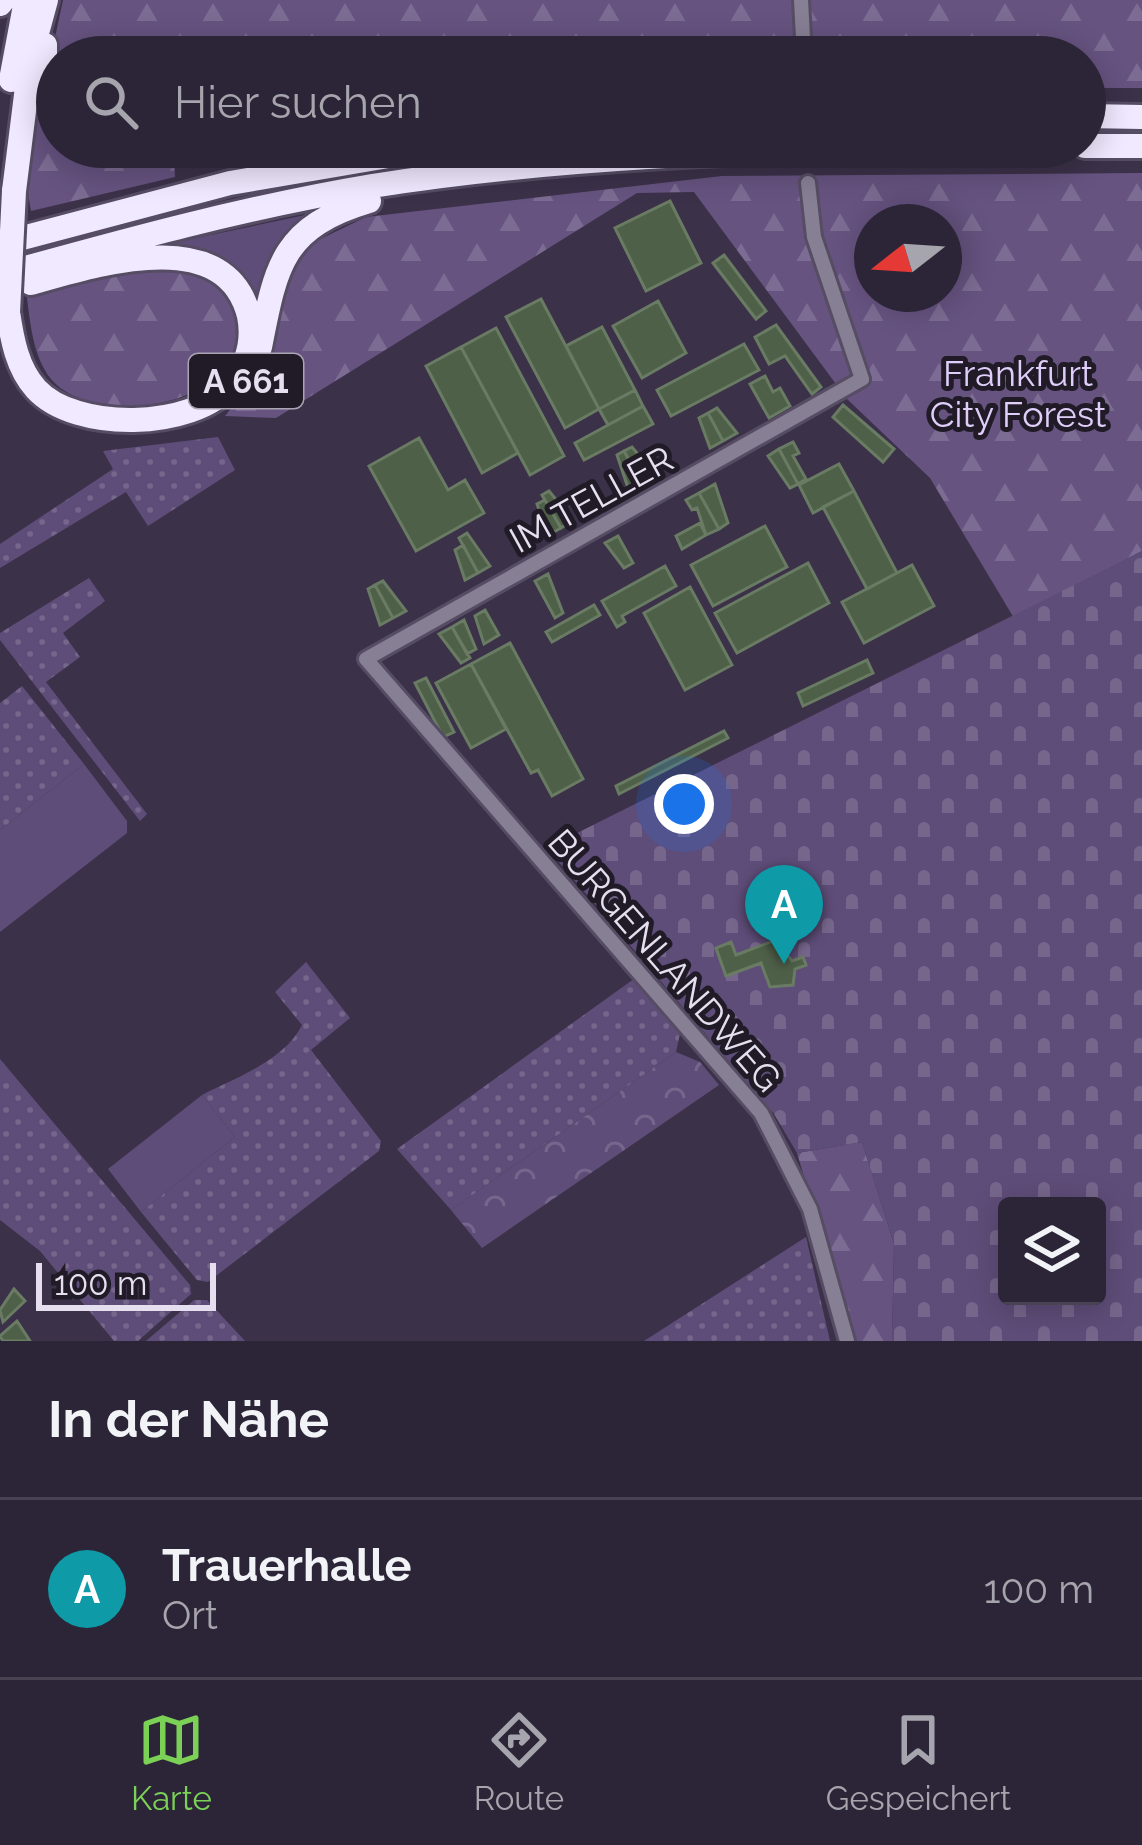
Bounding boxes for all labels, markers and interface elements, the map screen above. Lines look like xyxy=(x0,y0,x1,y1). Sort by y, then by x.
search box xyxy=(36,36,1106,168)
icon: search xyxy=(78,69,144,135)
text: Hier suchen xyxy=(174,76,422,129)
north arrow xyxy=(854,204,962,312)
park label: Frankfurt City Forest xyxy=(930,352,1106,435)
road number: A 661 xyxy=(189,354,303,408)
street label: IM TELLER xyxy=(502,437,680,561)
your location xyxy=(654,774,714,834)
street label: BURGENLANDWEG xyxy=(539,820,791,1100)
pin: A xyxy=(745,865,823,964)
map controls xyxy=(998,1197,1106,1305)
button: layers xyxy=(998,1197,1106,1305)
scale bar xyxy=(36,1257,216,1310)
text: 100 m xyxy=(54,1264,147,1303)
text: In der Nähe xyxy=(48,1389,329,1449)
text: Trauerhalle xyxy=(162,1539,411,1592)
text: A xyxy=(74,1566,100,1612)
text: 100 m xyxy=(984,1566,1094,1612)
text: Ort xyxy=(162,1592,218,1638)
tab: Karte xyxy=(131,1707,212,1818)
tab: Route xyxy=(474,1707,564,1818)
tab: Gespeichert xyxy=(826,1707,1011,1818)

